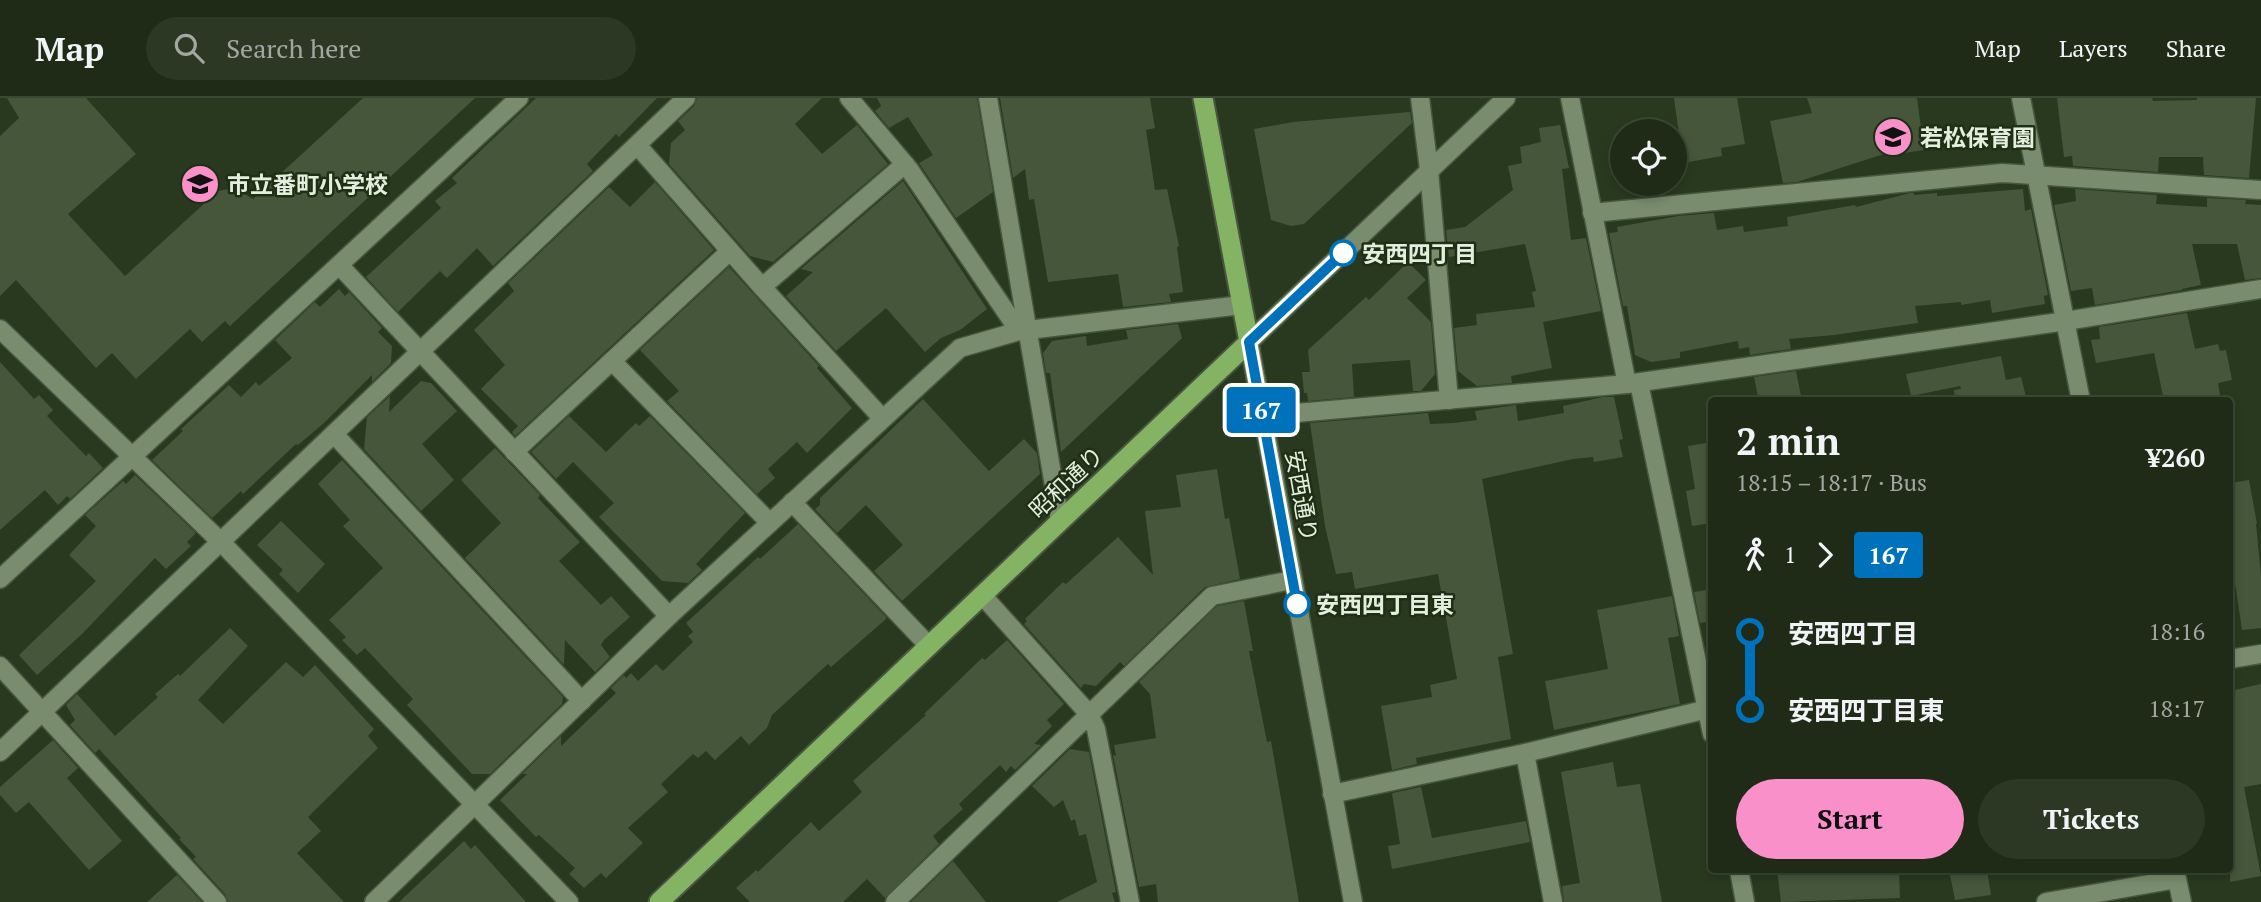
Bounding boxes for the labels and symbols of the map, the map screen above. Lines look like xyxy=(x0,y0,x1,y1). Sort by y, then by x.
school or university icon: 若松保育園 xyxy=(1872,116,1914,158)
place label: 若松保育園 xyxy=(1920,122,2035,153)
school or university icon: 市立番町小学校 xyxy=(179,163,221,205)
place label: 市立番町小学校 xyxy=(227,169,388,200)
place label: 安西四丁目 xyxy=(1362,238,1477,269)
marker: 安西四丁目 xyxy=(1330,240,1356,266)
line badge: 167 xyxy=(1221,387,1301,433)
street label: 昭和通り xyxy=(1022,439,1110,525)
street label: 安西通り xyxy=(1279,448,1325,544)
place label: 安西四丁目東 xyxy=(1316,589,1454,620)
marker: 安西四丁目東 xyxy=(1284,591,1310,617)

